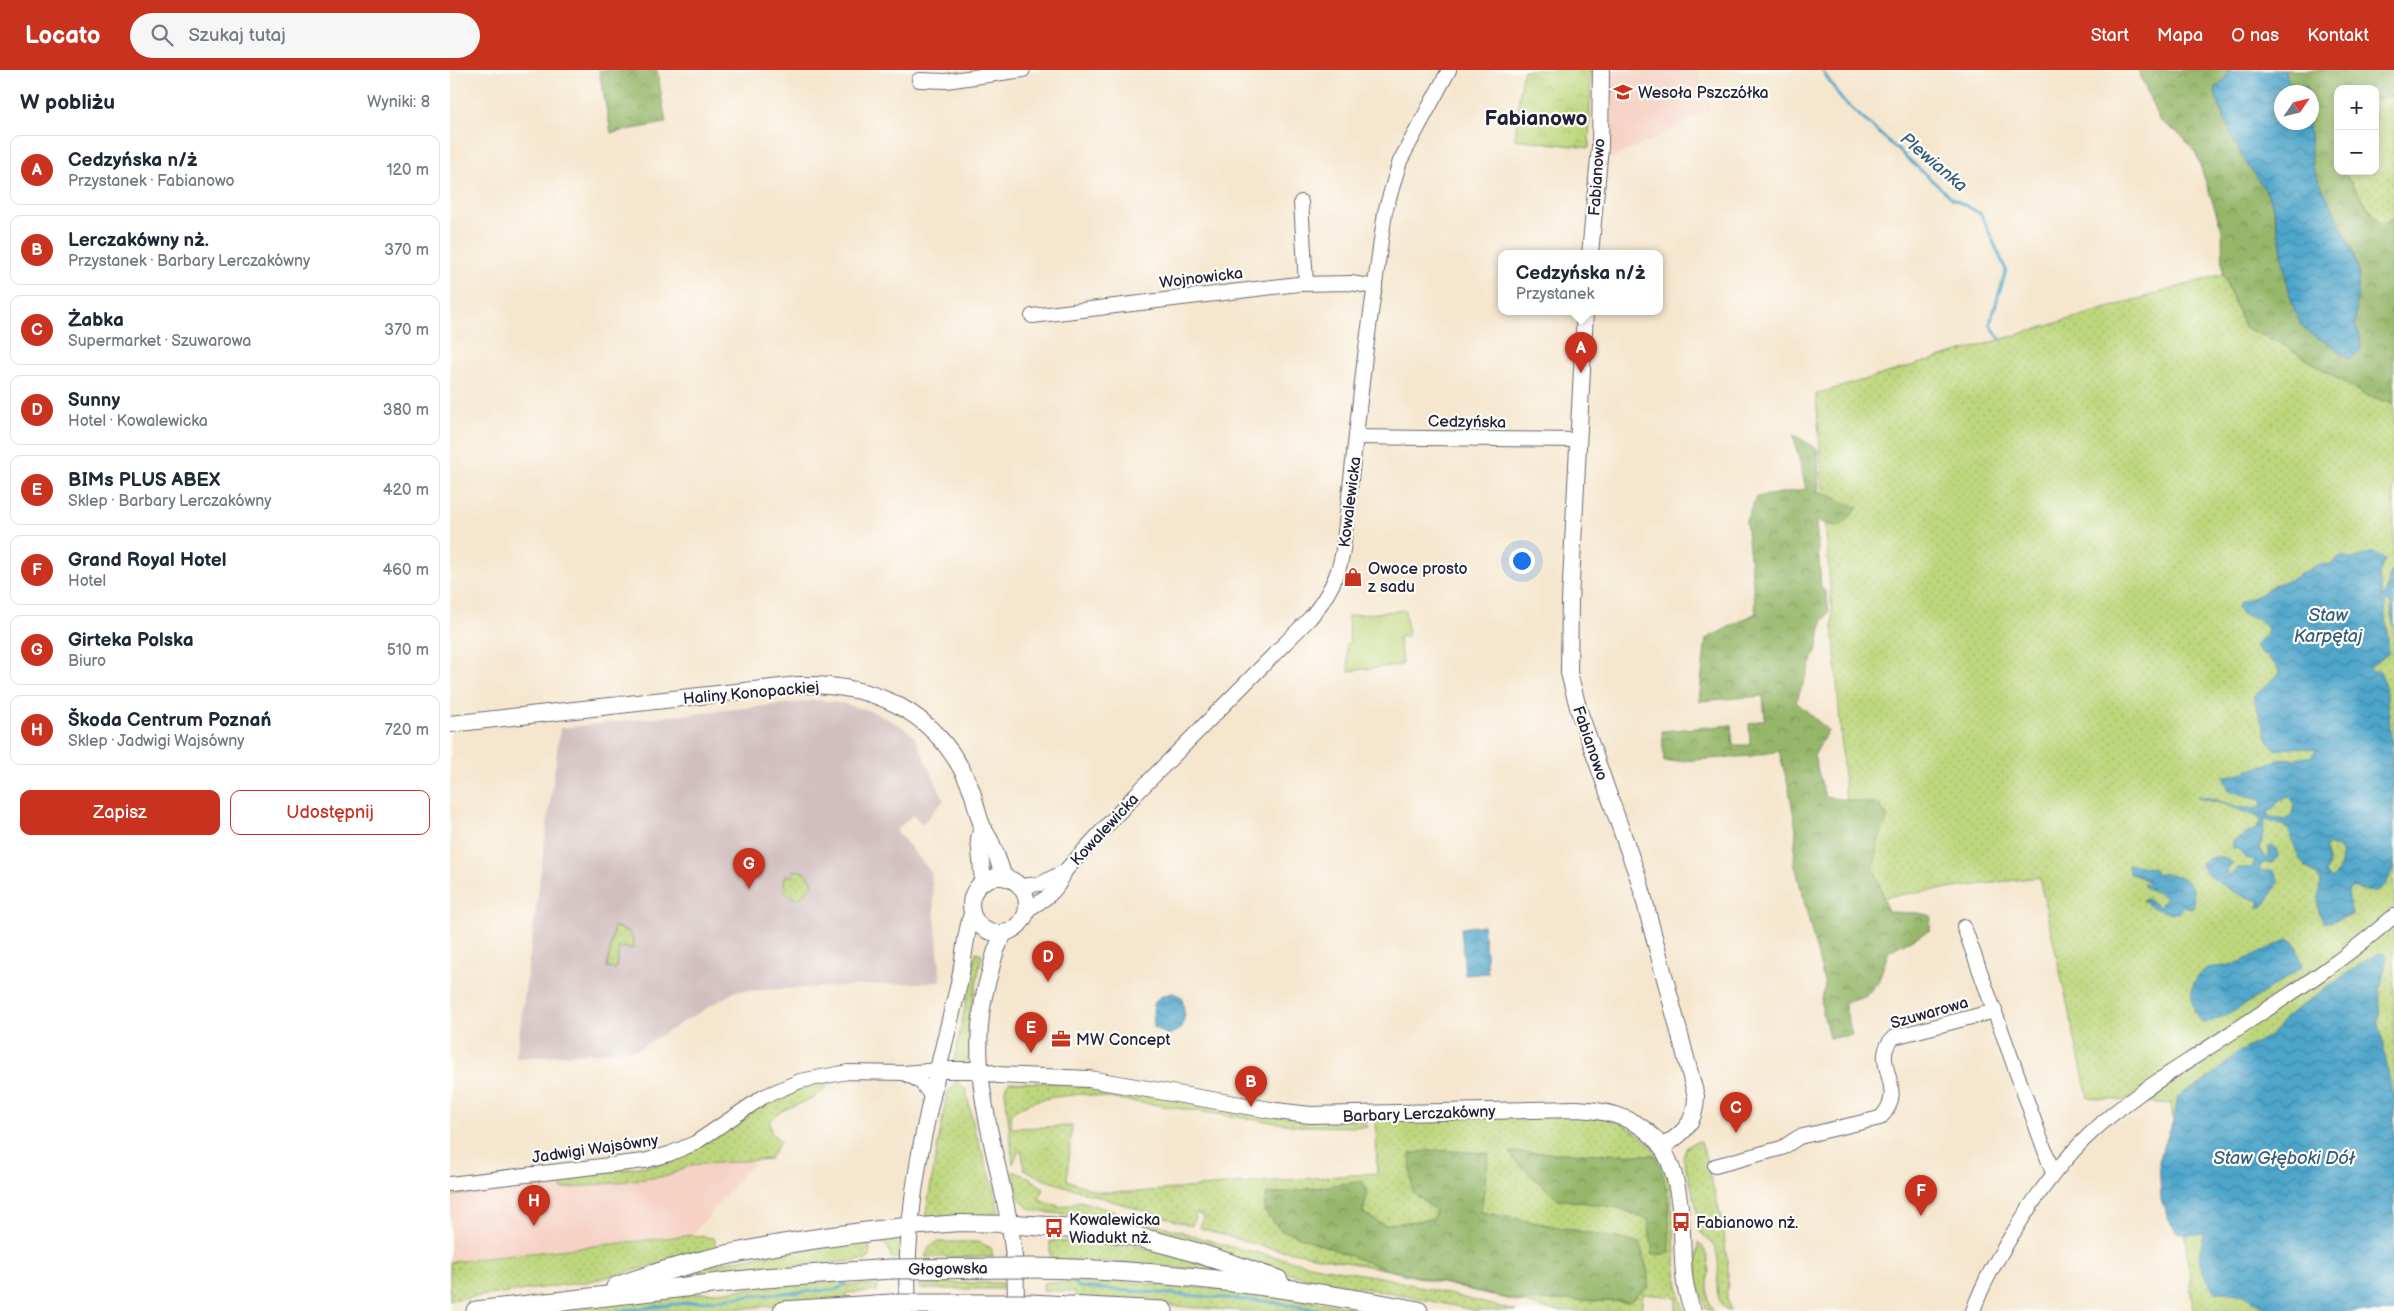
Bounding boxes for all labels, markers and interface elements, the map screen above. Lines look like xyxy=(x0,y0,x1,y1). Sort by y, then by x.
search box xyxy=(130,13,480,58)
text: Locato xyxy=(25,21,100,50)
icon: search xyxy=(148,21,176,49)
text: Szukaj tutaj xyxy=(188,24,286,47)
text: Start xyxy=(2091,25,2129,46)
text: Mapa xyxy=(2157,25,2203,46)
text: O nas xyxy=(2231,25,2279,46)
text: Kontakt xyxy=(2307,25,2369,46)
school or university icon: Wesoła Pszczółka xyxy=(1612,81,1634,103)
place label: Wesoła Pszczółka xyxy=(1638,84,1769,103)
north arrow xyxy=(2274,85,2319,130)
map controls xyxy=(2334,85,2379,175)
button: + xyxy=(2334,85,2379,130)
text: W pobliżu xyxy=(20,90,115,115)
text: Wyniki: 8 xyxy=(367,93,430,112)
district label: Fabianowo xyxy=(1485,106,1587,131)
water label: Plewianka xyxy=(1896,128,1971,196)
button: − xyxy=(2334,130,2379,175)
street label: Fabianowo xyxy=(1585,138,1610,217)
text: Cedzyńska n/ż xyxy=(68,149,197,172)
text: A xyxy=(32,161,42,180)
text: 120 m xyxy=(386,161,429,180)
text: Przystanek · Fabianowo xyxy=(68,172,235,191)
text: Lerczakówny nż. xyxy=(68,229,209,252)
text: B xyxy=(31,241,43,260)
text: 370 m xyxy=(384,241,429,260)
popup xyxy=(1498,250,1663,315)
text: Przystanek · Barbary Lerczakówny xyxy=(68,252,310,271)
text: Cedzyńska n/ż xyxy=(1516,262,1645,285)
street label: Wojnowicka xyxy=(1158,264,1244,293)
text: Przystanek xyxy=(1516,285,1594,304)
text: Żabka xyxy=(68,309,124,332)
text: C xyxy=(31,321,43,340)
text: 370 m xyxy=(384,321,429,340)
text: Supermarket · Szuwarowa xyxy=(68,332,251,351)
pin: A xyxy=(1565,332,1597,373)
text: Sunny xyxy=(68,389,120,412)
text: D xyxy=(31,401,43,420)
text: 380 m xyxy=(383,401,429,420)
text: Hotel · Kowalewicka xyxy=(68,412,208,431)
street label: Cedzyńska xyxy=(1428,412,1506,433)
street label: Kowalewicka xyxy=(1335,456,1365,549)
text: BIMs PLUS ABEX xyxy=(68,469,220,492)
text: E xyxy=(32,481,42,500)
text: 420 m xyxy=(383,481,429,500)
text: Sklep · Barbary Lerczakówny xyxy=(68,492,271,511)
your location xyxy=(1509,548,1535,574)
text: Grand Royal Hotel xyxy=(68,549,227,572)
place label: Owoce prosto z sadu xyxy=(1368,560,1468,597)
text: F xyxy=(32,561,42,580)
text: 460 m xyxy=(383,561,429,580)
shop icon: Owoce prosto z sadu xyxy=(1342,566,1364,588)
text: Hotel xyxy=(68,572,106,591)
water label: Staw Karpętaj xyxy=(2294,605,2363,647)
text: Girteka Polska xyxy=(68,629,194,652)
text: G xyxy=(31,641,43,660)
text: 510 m xyxy=(387,641,429,660)
text: Biuro xyxy=(68,652,106,671)
street label: Haliny Konopackiej xyxy=(682,678,820,709)
street label: Fabianowo xyxy=(1568,704,1611,783)
text: Škoda Centrum Poznań xyxy=(68,709,271,732)
text: H xyxy=(31,721,43,740)
text: 720 m xyxy=(385,721,429,740)
text: Sklep · Jadwigi Wajsówny xyxy=(68,732,245,751)
button: Zapisz xyxy=(20,790,220,835)
button: Udostępnij xyxy=(230,790,430,835)
street label: Kowalewicka xyxy=(1067,790,1143,870)
pin: G xyxy=(733,848,765,889)
pin: D xyxy=(1032,941,1064,982)
street label: Szuwarowa xyxy=(1888,993,1971,1034)
pin: E xyxy=(1015,1012,1047,1053)
office icon: MW Concept xyxy=(1050,1028,1072,1050)
place label: MW Concept xyxy=(1076,1031,1170,1050)
pin: B xyxy=(1235,1066,1267,1107)
pin: C xyxy=(1720,1092,1752,1133)
street label: Barbary Lerczakówny xyxy=(1342,1102,1497,1127)
street label: Jadwigi Wajsówny xyxy=(531,1131,660,1168)
water label: Staw Głęboki Dół xyxy=(2213,1148,2356,1169)
pin: F xyxy=(1905,1175,1937,1216)
pin: H xyxy=(518,1185,550,1226)
place label: Kowalewicka Wiadukt nż. xyxy=(1069,1211,1160,1248)
bus stop icon: Fabianowo nż. xyxy=(1670,1211,1692,1233)
place label: Fabianowo nż. xyxy=(1696,1214,1798,1233)
bus stop icon: Kowalewicka Wiadukt nż. xyxy=(1043,1217,1065,1239)
street label: Głogowska xyxy=(908,1259,988,1280)

